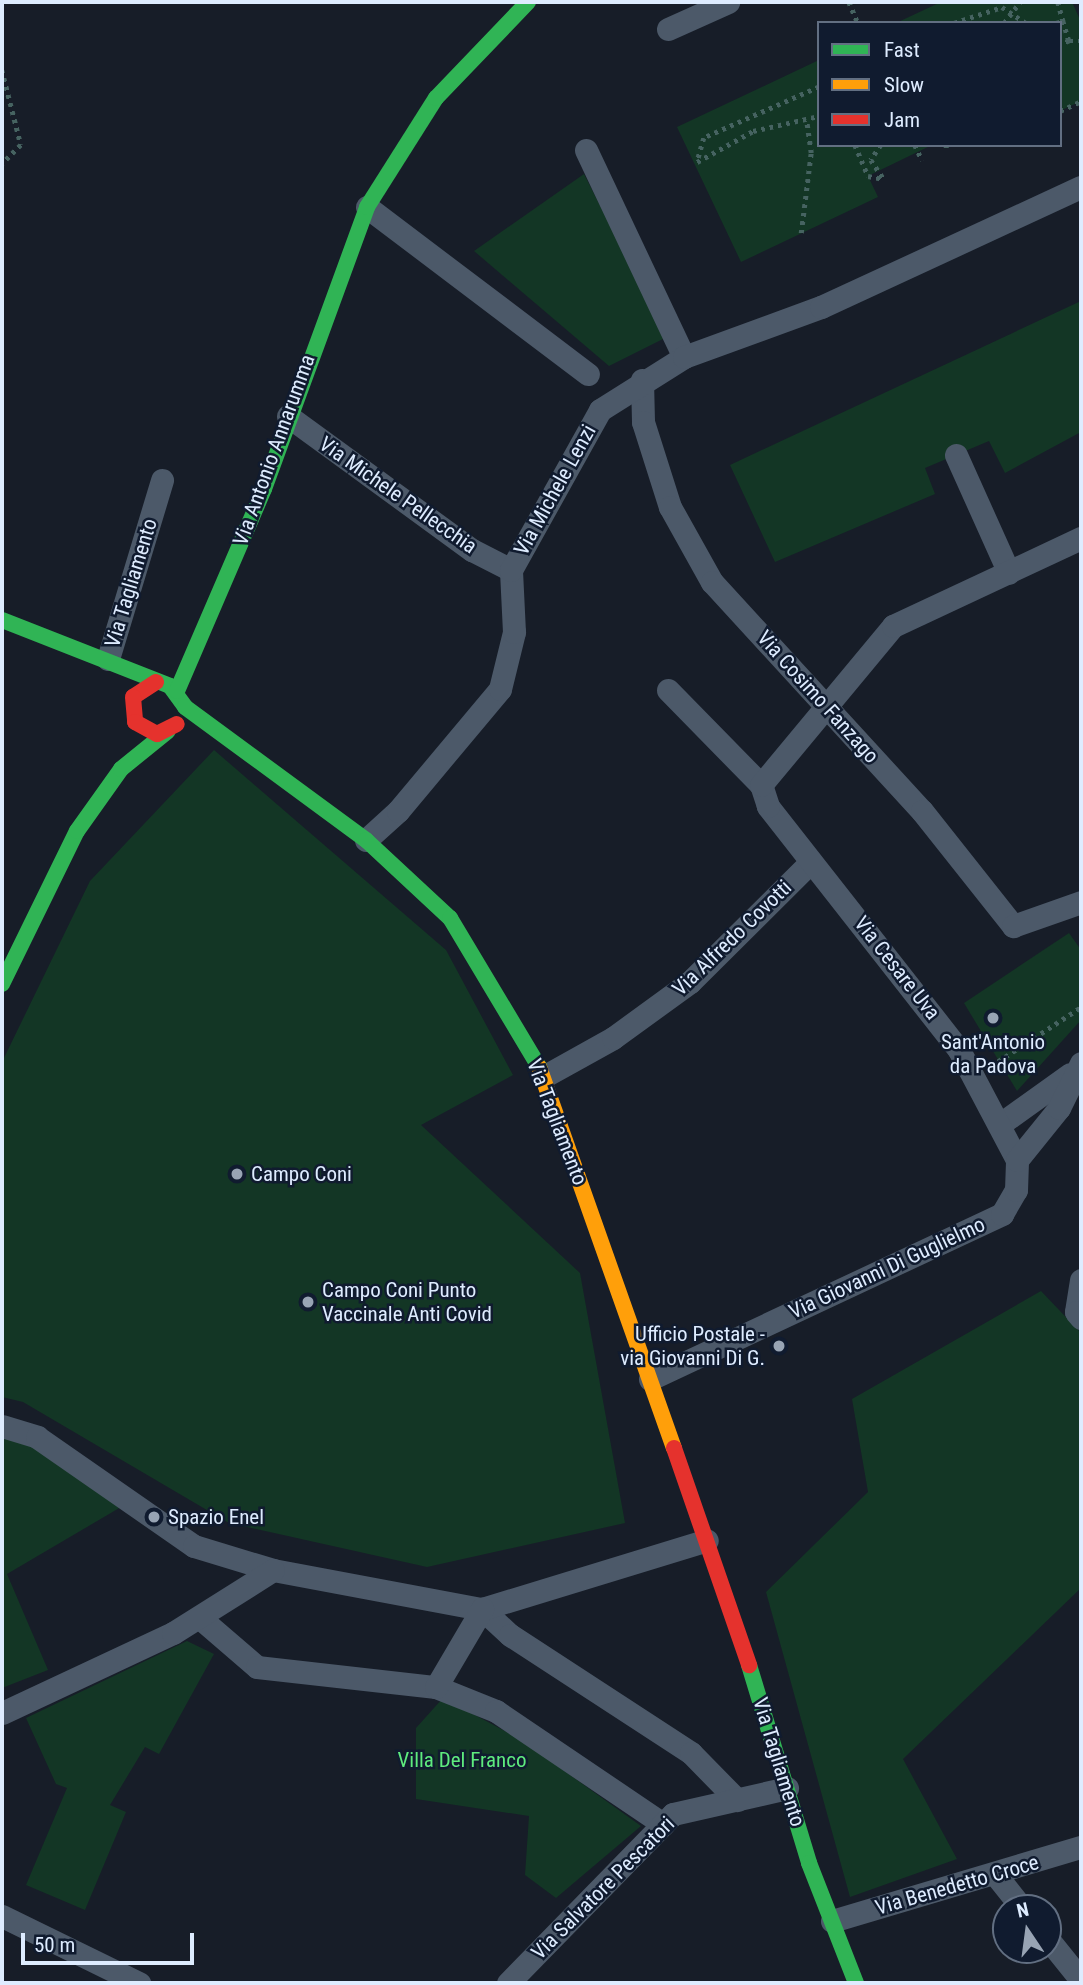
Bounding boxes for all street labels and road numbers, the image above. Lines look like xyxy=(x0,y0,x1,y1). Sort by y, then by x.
street label: Via Antonio Annarumma xyxy=(228,351,320,549)
street label: Via Michele Lenzi xyxy=(509,420,601,560)
street label: Via Michele Pellecchia xyxy=(314,431,482,559)
street label: Via Tagliamento xyxy=(99,515,163,651)
street label: Via Cosimo Fanzago xyxy=(752,626,884,768)
street label: Via Alfredo Covotti xyxy=(667,875,797,1001)
street label: Via Cesare Uva xyxy=(849,911,945,1025)
street label: Via Tagliamento xyxy=(521,1055,593,1189)
street label: Via Giovanni Di Guglielmo xyxy=(785,1212,989,1324)
street label: Via Tagliamento xyxy=(747,1694,811,1830)
street label: Via Salvatore Pescatori xyxy=(526,1811,680,1965)
street label: Via Benedetto Croce xyxy=(872,1850,1042,1920)

